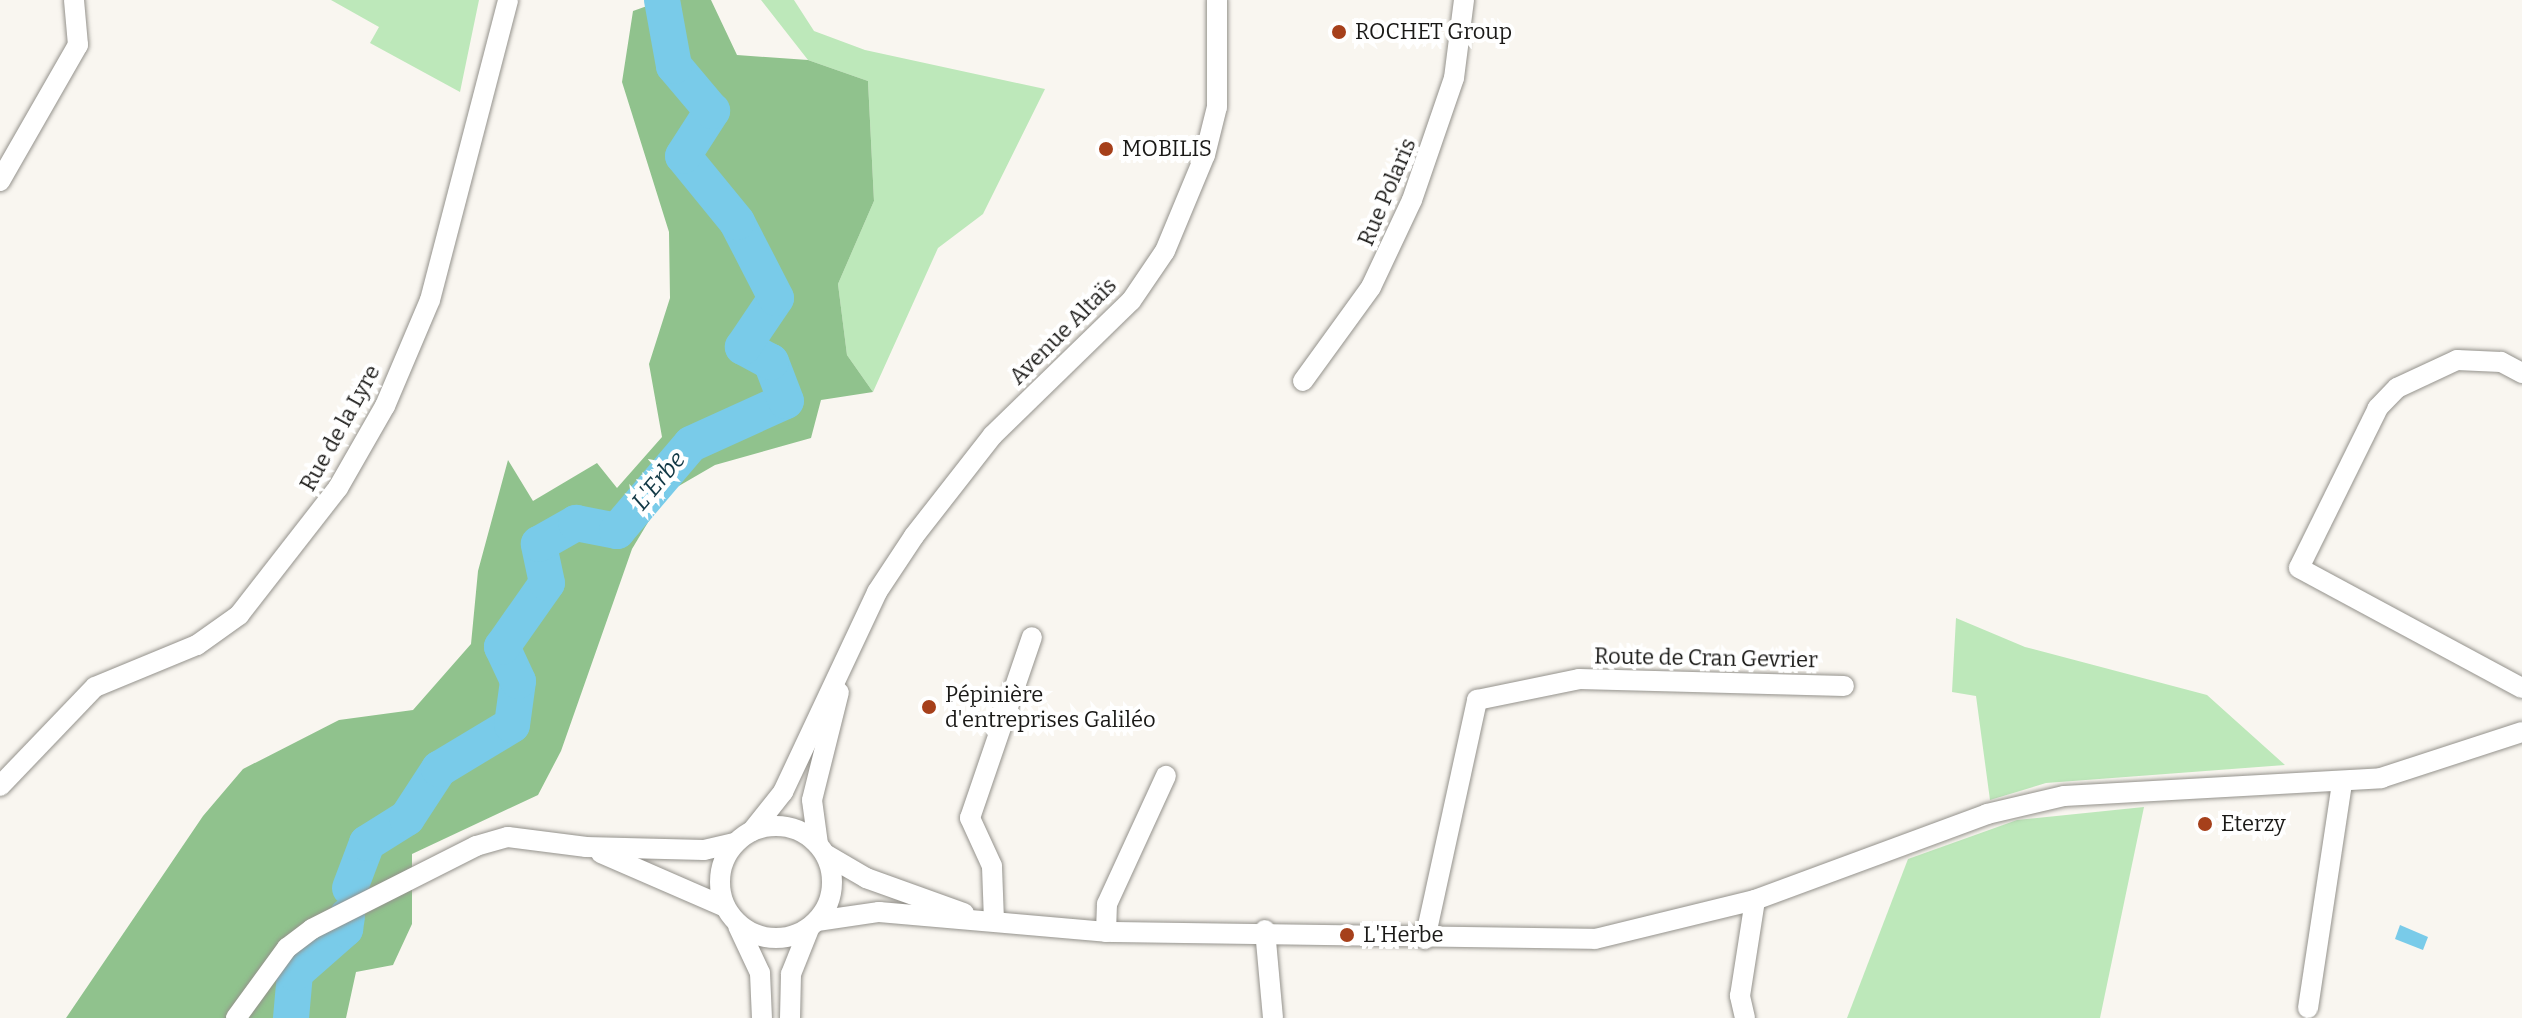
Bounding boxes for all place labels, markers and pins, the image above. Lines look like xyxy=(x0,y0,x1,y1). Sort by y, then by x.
place label: ROCHET Group xyxy=(1355,19,1512,45)
marker: ROCHET Group xyxy=(1330,23,1348,41)
place label: MOBILIS xyxy=(1122,136,1212,162)
marker: MOBILIS xyxy=(1097,140,1115,158)
place label: Pépinière d'entreprises Galiléo xyxy=(945,681,1156,732)
marker: Pépinière d'entreprises Galiléo xyxy=(920,698,938,716)
place label: Eterzy xyxy=(2221,811,2286,837)
marker: Eterzy xyxy=(2196,815,2214,833)
place label: L'Herbe xyxy=(1363,922,1444,948)
marker: L'Herbe xyxy=(1338,926,1356,944)

